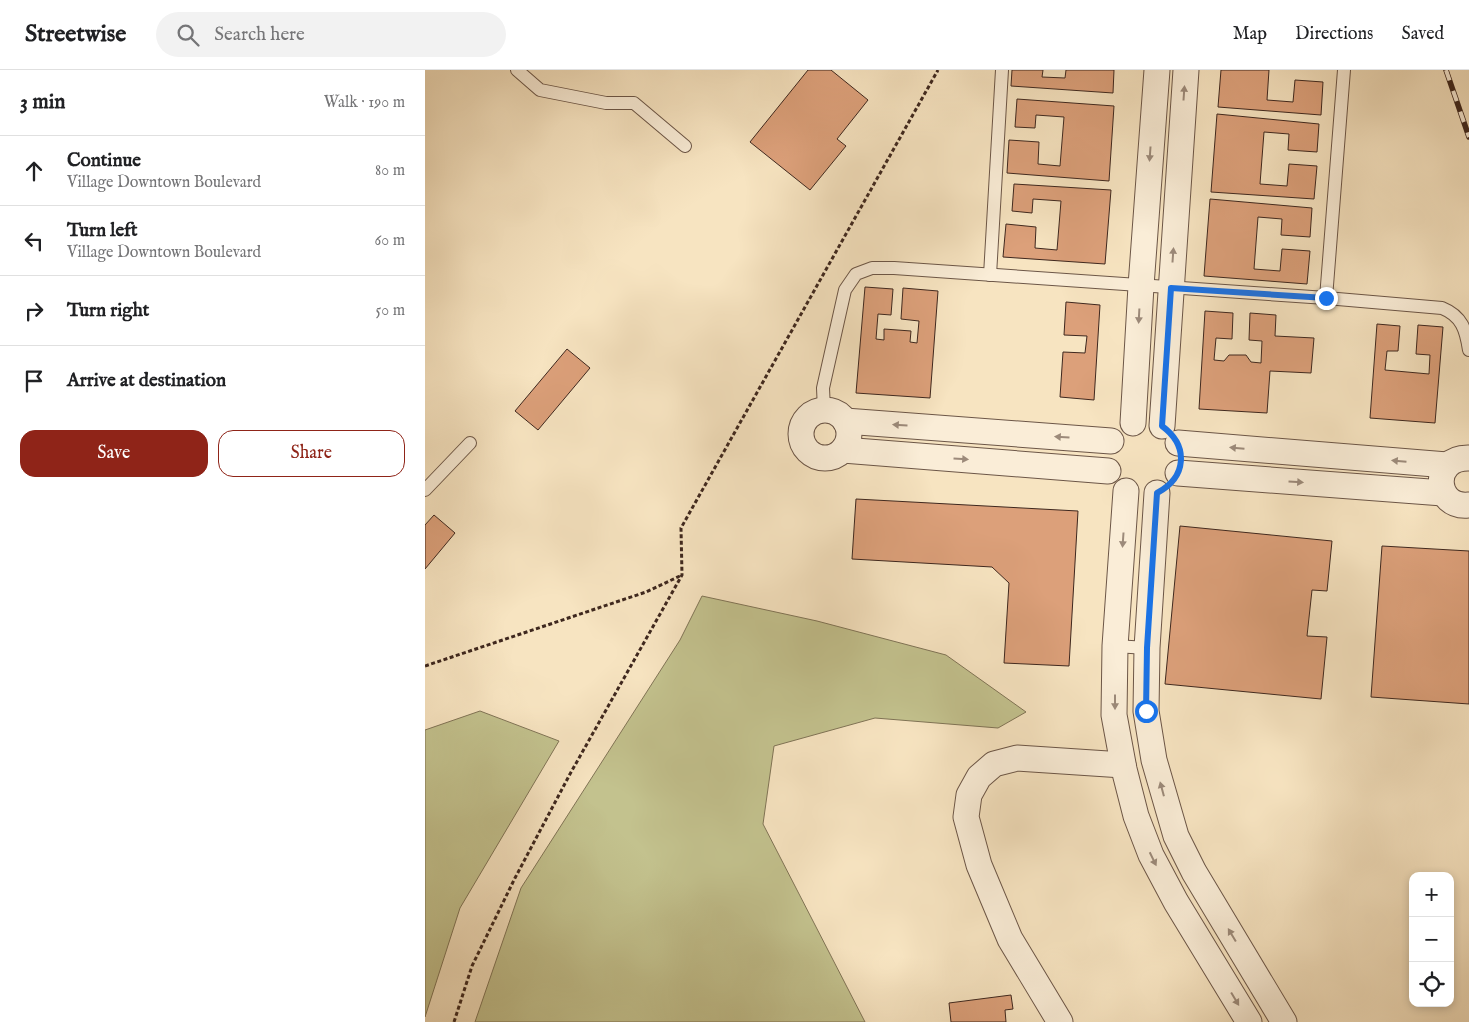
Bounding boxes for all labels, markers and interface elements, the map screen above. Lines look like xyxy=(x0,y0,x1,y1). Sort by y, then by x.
search box xyxy=(156,12,506,57)
text: Streetwise xyxy=(25,19,126,50)
icon: search xyxy=(174,21,202,49)
text: Search here xyxy=(214,23,305,47)
text: Map xyxy=(1233,23,1267,46)
text: Directions xyxy=(1295,23,1373,46)
text: Saved xyxy=(1401,23,1444,46)
one-way arrow xyxy=(1181,84,1189,100)
text: 3 min xyxy=(20,89,65,116)
text: Walk · 190 m xyxy=(324,93,405,113)
one-way arrow xyxy=(1146,146,1154,162)
text: Continue xyxy=(67,149,141,173)
icon: ahead xyxy=(20,157,48,185)
text: 80 m xyxy=(375,161,405,181)
text: Village Downtown Boulevard xyxy=(67,173,261,193)
text: Turn left xyxy=(67,219,138,243)
icon: left xyxy=(20,227,48,255)
text: 60 m xyxy=(375,231,405,251)
text: Village Downtown Boulevard xyxy=(67,243,261,263)
one-way arrow xyxy=(1170,246,1178,262)
route end xyxy=(1315,287,1338,310)
icon: right xyxy=(20,297,48,325)
text: Turn right xyxy=(67,299,149,323)
text: 50 m xyxy=(376,301,405,321)
one-way arrow xyxy=(1134,308,1142,324)
icon: arrive xyxy=(20,367,48,395)
text: Arrive at destination xyxy=(67,369,226,393)
one-way arrow xyxy=(892,421,908,429)
button: Save xyxy=(20,430,208,477)
button: Share xyxy=(218,430,405,477)
one-way arrow xyxy=(1054,433,1070,441)
one-way arrow xyxy=(1229,444,1245,452)
one-way arrow xyxy=(954,456,970,464)
one-way arrow xyxy=(1391,457,1407,465)
one-way arrow xyxy=(1289,478,1305,486)
one-way arrow xyxy=(1118,532,1126,548)
one-way arrow xyxy=(1110,694,1118,710)
route start xyxy=(1135,700,1158,723)
one-way arrow xyxy=(1158,782,1166,797)
one-way arrow xyxy=(1149,852,1157,866)
map controls xyxy=(1409,872,1454,1007)
button: + xyxy=(1409,872,1454,917)
button: − xyxy=(1409,917,1454,962)
one-way arrow xyxy=(1228,928,1237,941)
button: locate xyxy=(1409,962,1454,1007)
one-way arrow xyxy=(1230,992,1239,1005)

